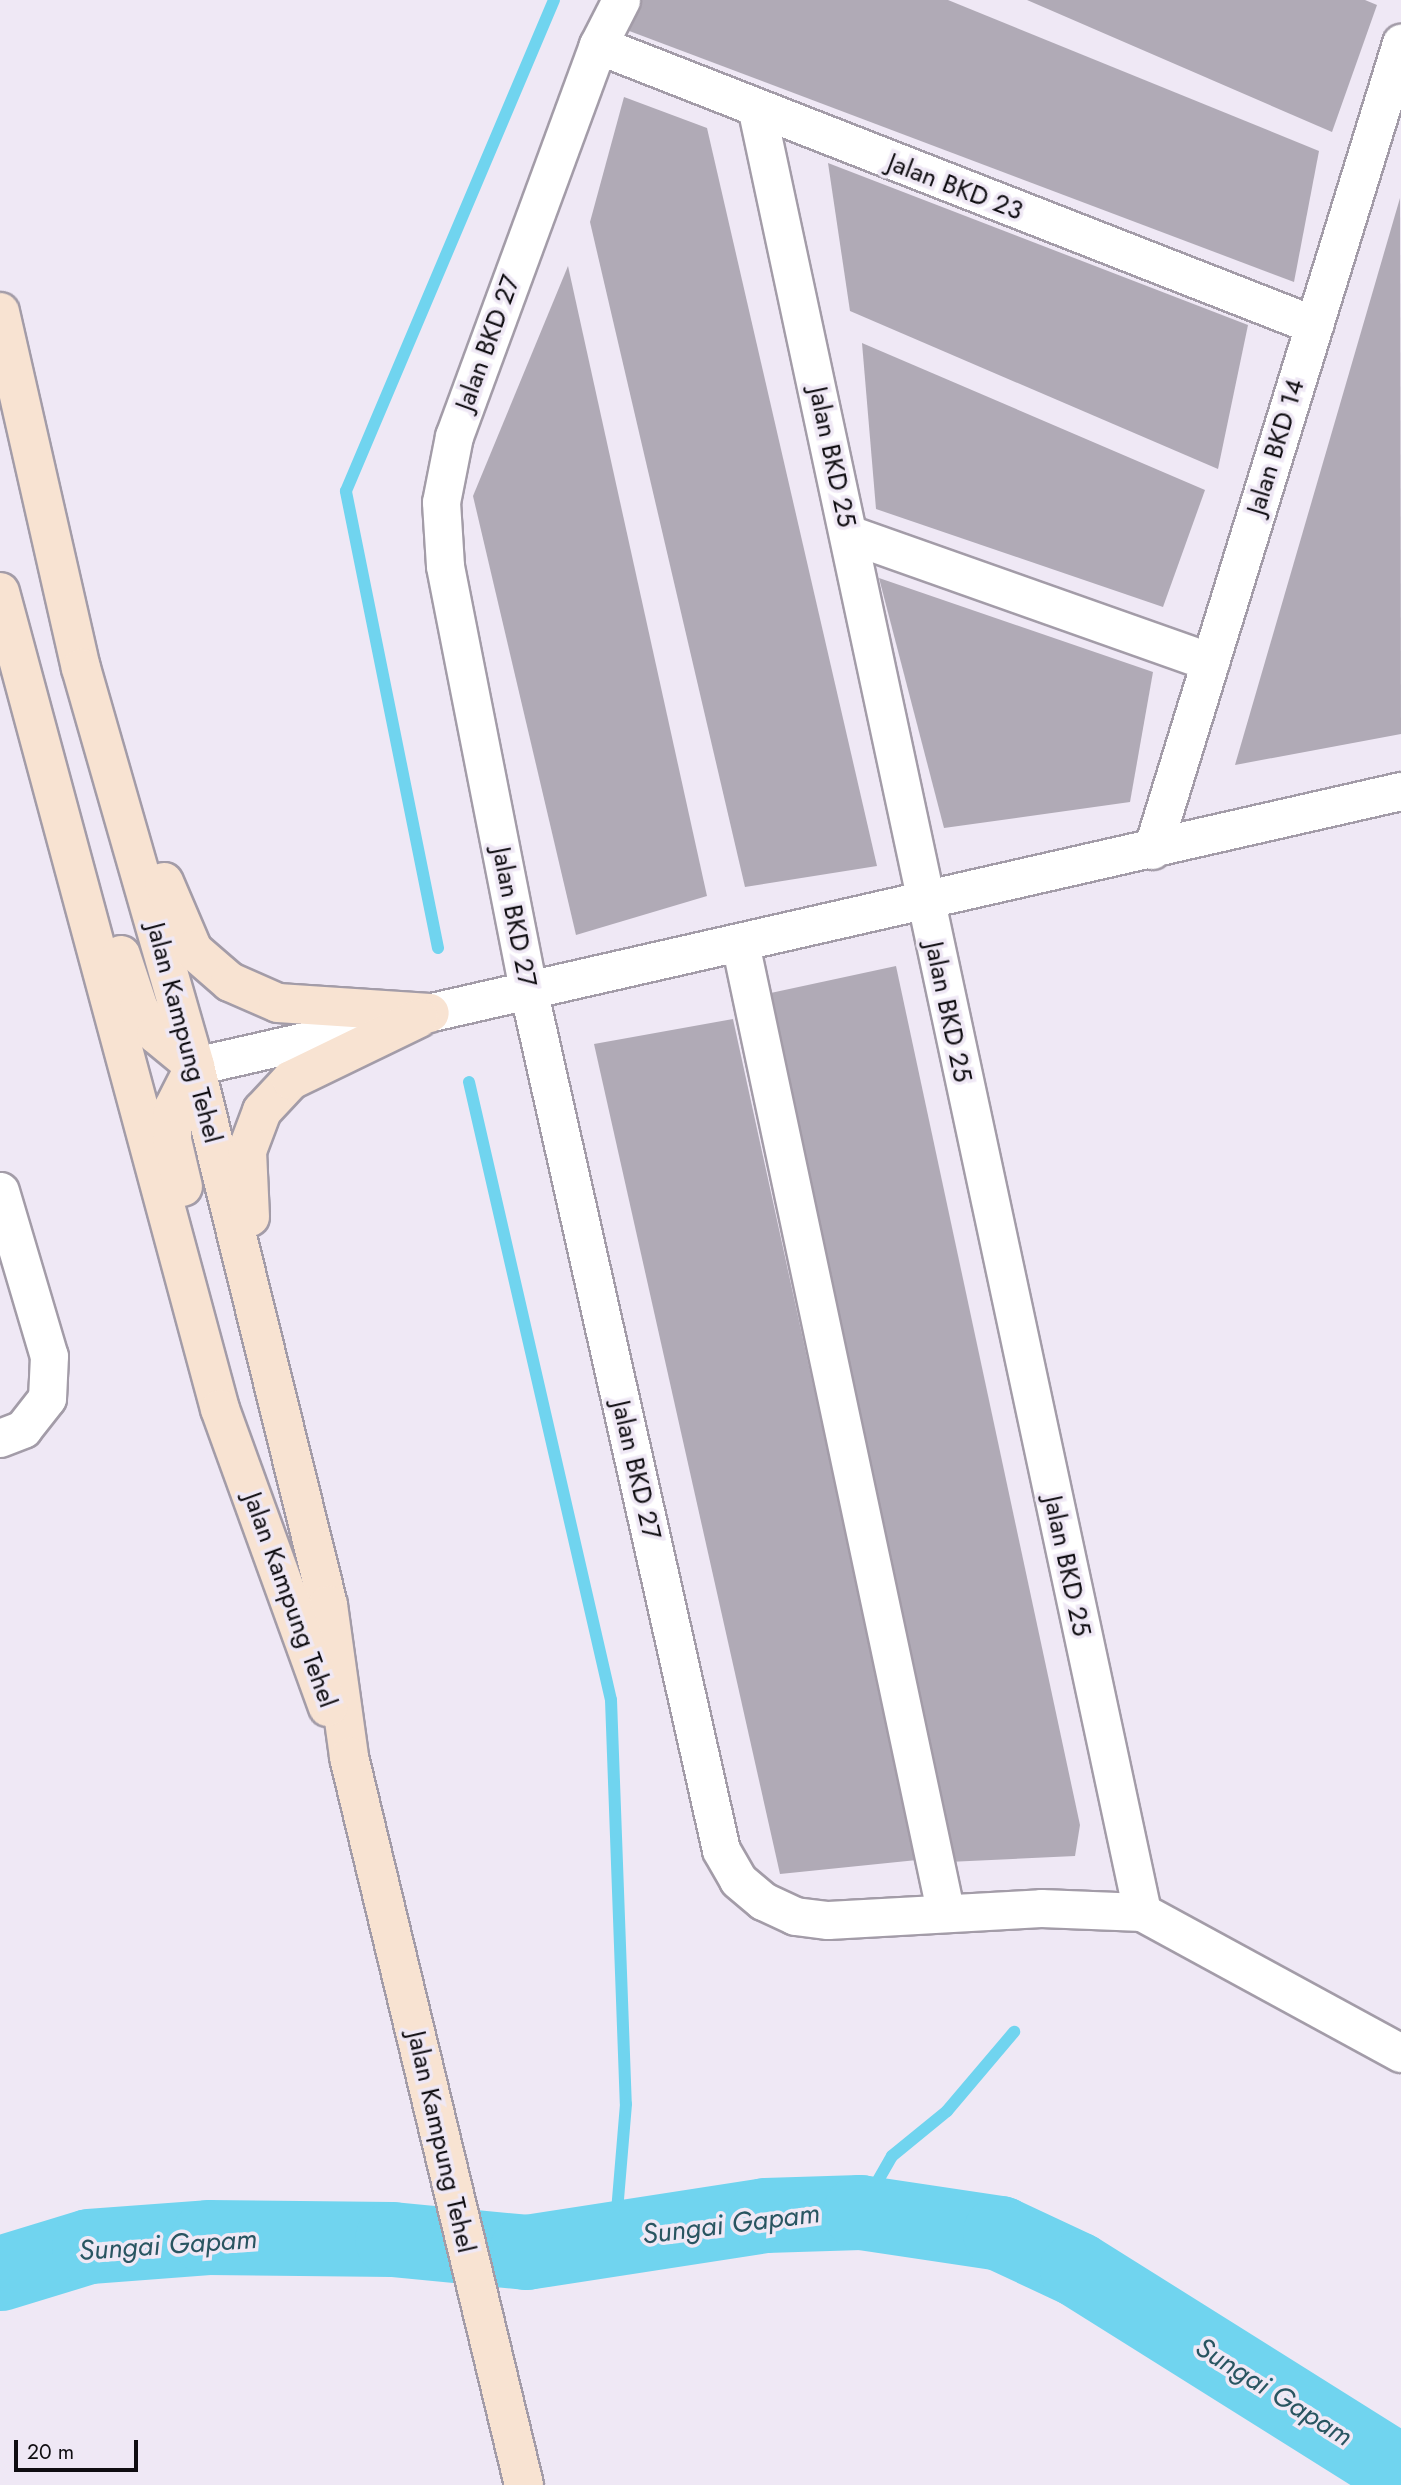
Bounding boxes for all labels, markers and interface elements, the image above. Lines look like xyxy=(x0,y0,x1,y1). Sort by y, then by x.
street label: Jalan BKD 23 xyxy=(883,147,1027,227)
street label: Jalan BKD 27 xyxy=(449,271,527,415)
street label: Jalan BKD 14 xyxy=(1241,375,1311,519)
street label: Jalan BKD 25 xyxy=(802,384,862,530)
street label: Jalan BKD 27 xyxy=(485,844,543,990)
street label: Jalan Kampung Tehel xyxy=(140,919,228,1147)
street label: Jalan BKD 25 xyxy=(918,939,978,1085)
street label: Jalan BKD 27 xyxy=(605,1397,667,1543)
street label: Jalan Kampung Tehel xyxy=(237,1488,343,1712)
street label: Jalan BKD 25 xyxy=(1037,1493,1097,1639)
street label: Jalan Kampung Tehel xyxy=(400,2028,482,2256)
water label: Sungai Gapam xyxy=(640,2196,822,2252)
water label: Sungai Gapam xyxy=(78,2222,258,2268)
water label: Sungai Gapam xyxy=(1189,2330,1359,2454)
scale bar xyxy=(18,2426,142,2470)
text: 20 m xyxy=(27,2437,74,2467)

